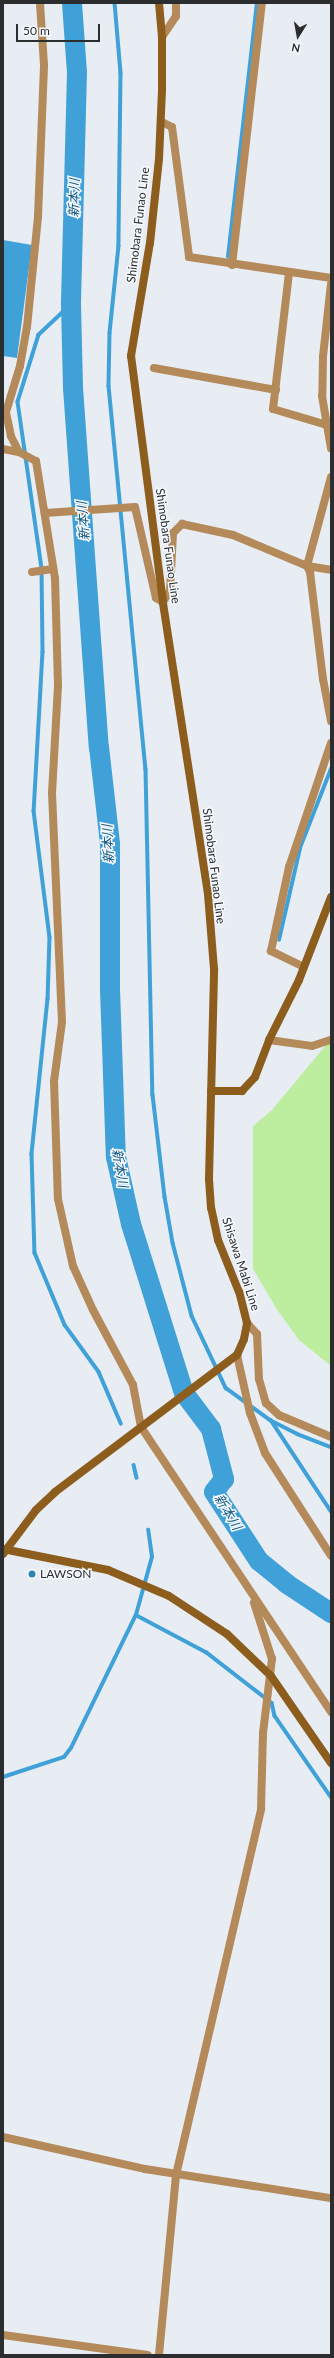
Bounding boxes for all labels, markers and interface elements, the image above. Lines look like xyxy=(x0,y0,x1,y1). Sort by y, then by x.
scale bar xyxy=(18,16,102,42)
north arrow xyxy=(278,16,318,56)
text: 50 m xyxy=(23,23,50,38)
text: N xyxy=(290,41,301,55)
street label: Shimobara Funao Line xyxy=(124,166,152,284)
water label: 新本川 xyxy=(66,178,82,218)
street label: Shimobara Funao Line xyxy=(153,487,183,605)
water label: 新本川 xyxy=(74,501,92,541)
street label: Shimobara Funao Line xyxy=(200,807,228,925)
water label: 新本川 xyxy=(99,824,117,864)
water label: 新本川 xyxy=(109,1147,131,1189)
street label: Shisawa Mabi Line xyxy=(219,1216,263,1312)
water label: 新本川 xyxy=(211,1491,245,1533)
place label: LAWSON xyxy=(40,1567,91,1581)
marker: LAWSON xyxy=(27,1569,37,1579)

